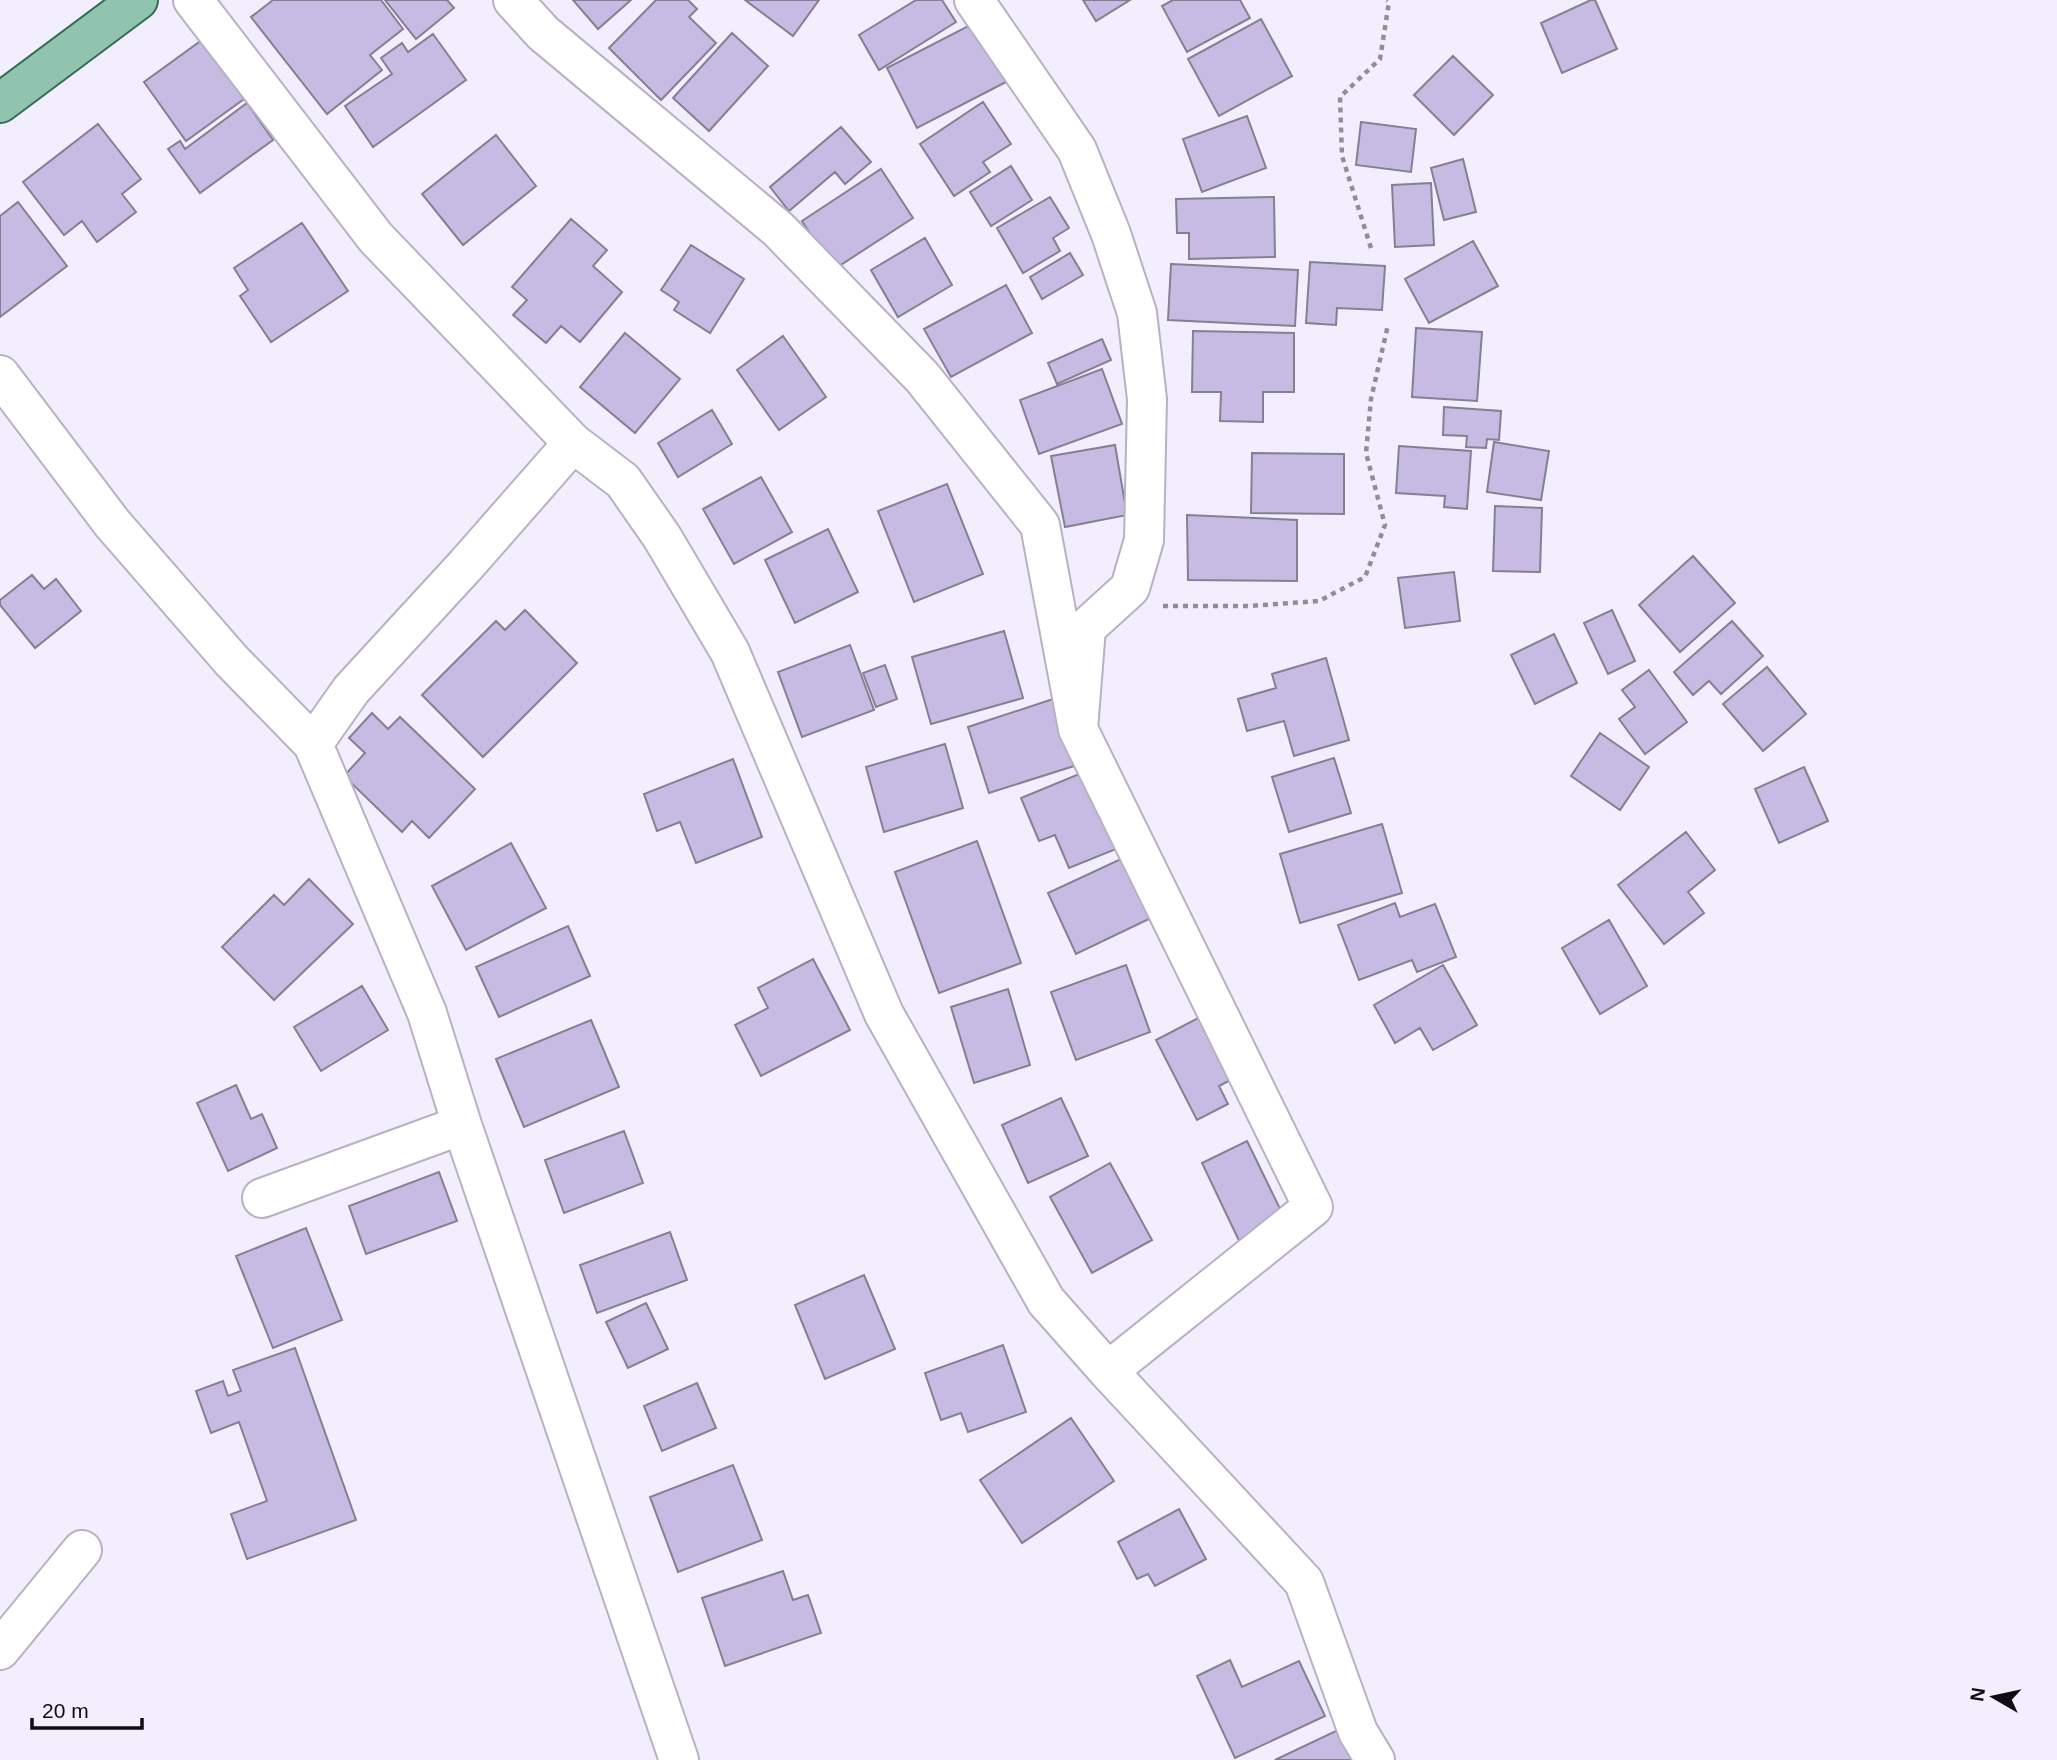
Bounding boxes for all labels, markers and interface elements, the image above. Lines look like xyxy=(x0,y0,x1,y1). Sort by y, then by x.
north arrow xyxy=(1959,1662,2029,1732)
scale bar xyxy=(32,1686,142,1730)
text: N xyxy=(1966,1686,1989,1703)
text: 20 m xyxy=(42,1699,89,1722)

